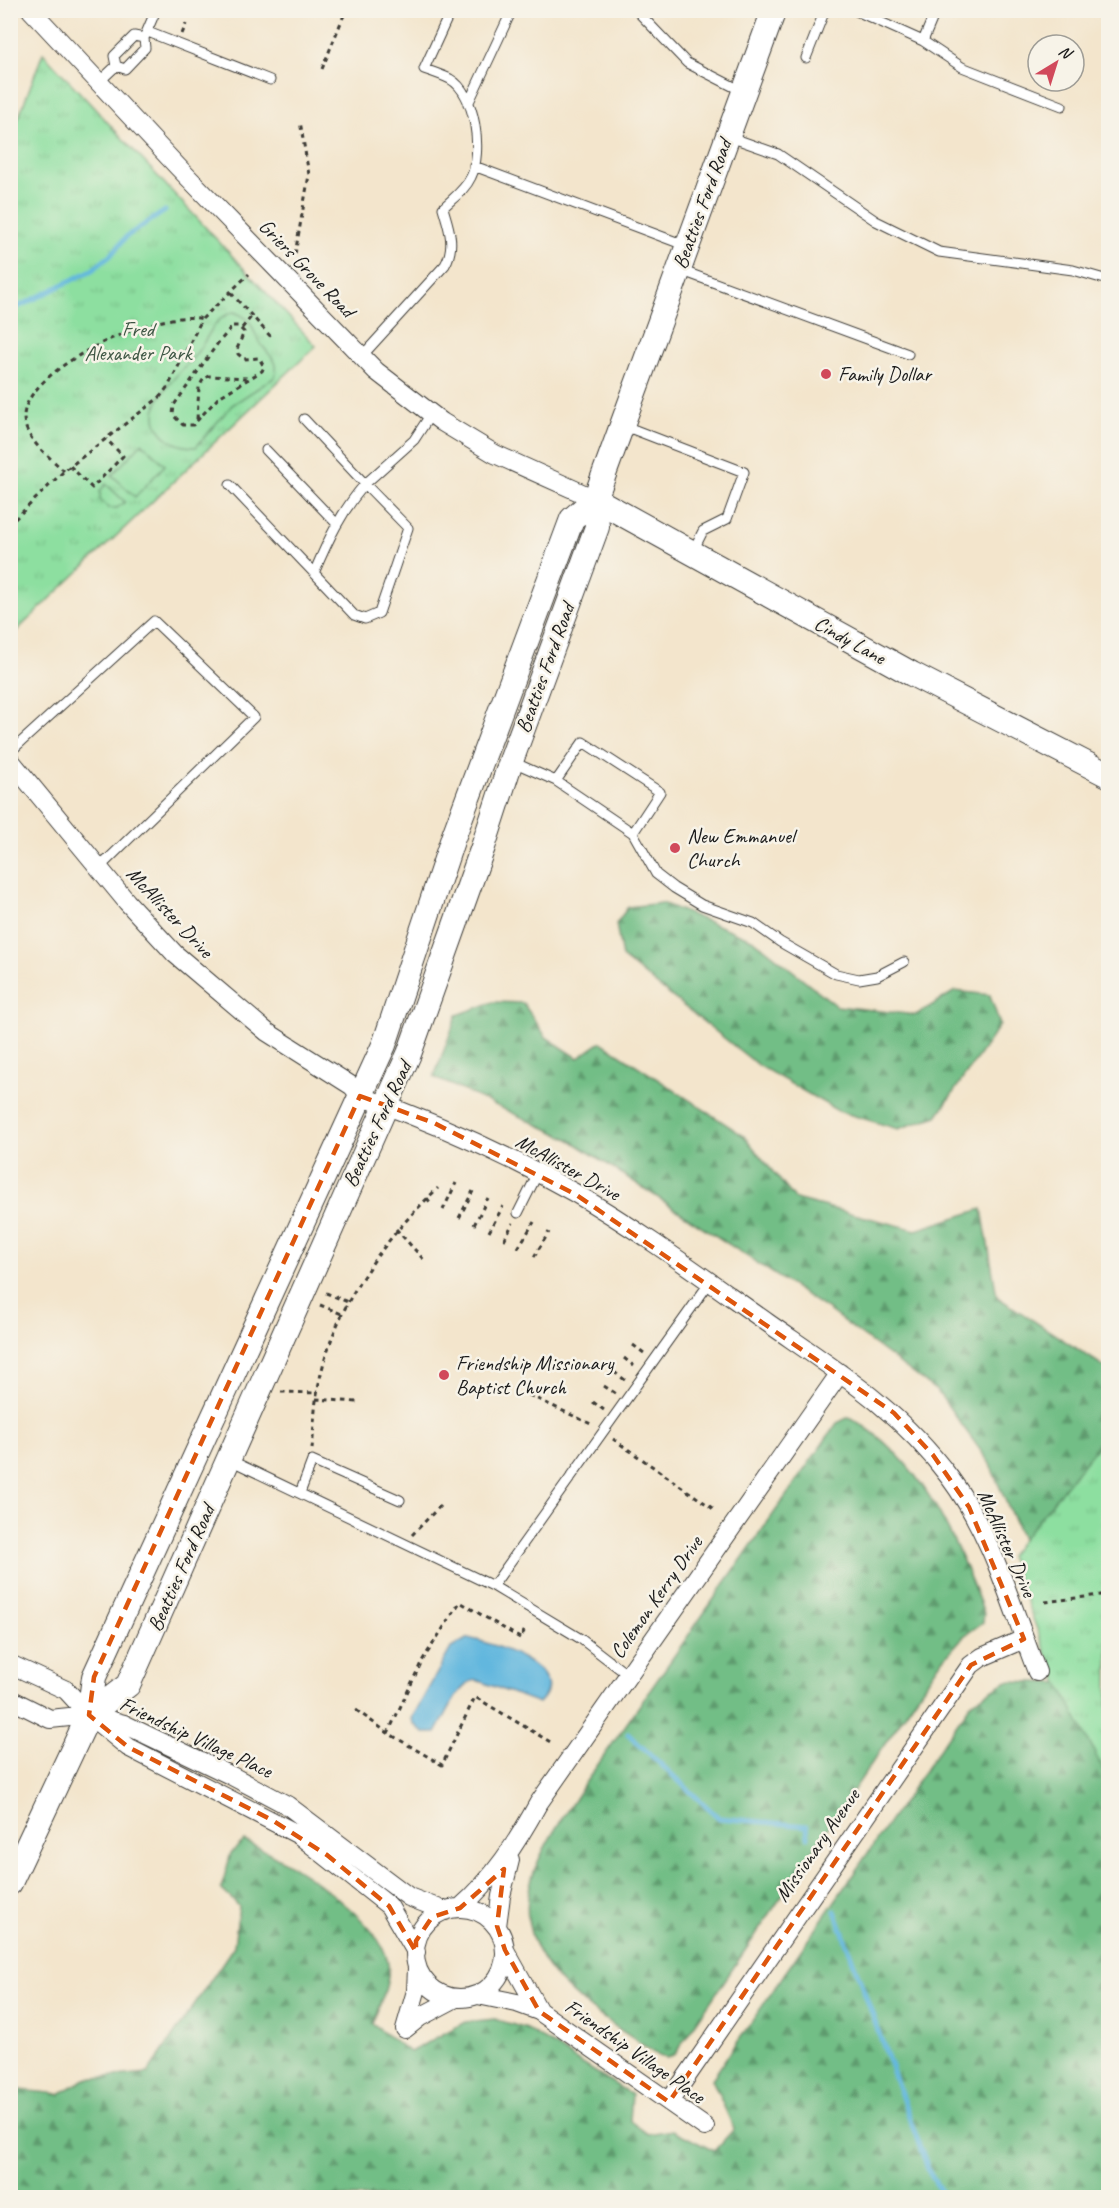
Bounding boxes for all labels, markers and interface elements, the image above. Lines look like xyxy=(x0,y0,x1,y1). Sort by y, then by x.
north arrow xyxy=(1026,33,1086,93)
text: N xyxy=(1055,41,1077,65)
street label: Beatties Ford Road xyxy=(667,133,738,272)
street label: Griers Grove Road xyxy=(253,213,362,325)
park label: Fred Alexander Park xyxy=(84,316,194,366)
place label: Family Dollar xyxy=(838,361,932,387)
marker: Family Dollar xyxy=(819,367,833,381)
street label: Beatties Ford Road xyxy=(510,597,581,736)
street label: Cindy Lane xyxy=(810,610,891,671)
place label: New Emmanuel Church xyxy=(687,823,798,873)
marker: New Emmanuel Church xyxy=(668,841,682,855)
street label: McAllister Drive xyxy=(121,861,220,965)
street label: Beatties Ford Road xyxy=(337,1054,419,1191)
street label: McAllister Drive xyxy=(511,1128,627,1207)
place label: Friendship Missionary Baptist Church xyxy=(456,1350,615,1400)
marker: Friendship Missionary Baptist Church xyxy=(437,1368,451,1382)
street label: McAllister Drive xyxy=(972,1485,1043,1603)
street label: Beatties Ford Road xyxy=(142,1498,222,1635)
street label: Colemon Kerry Drive xyxy=(604,1530,709,1663)
street label: Friendship Village Place xyxy=(116,1690,277,1784)
street label: Missionary Avenue xyxy=(769,1782,867,1906)
street label: Friendship Village Place xyxy=(560,1993,711,2110)

